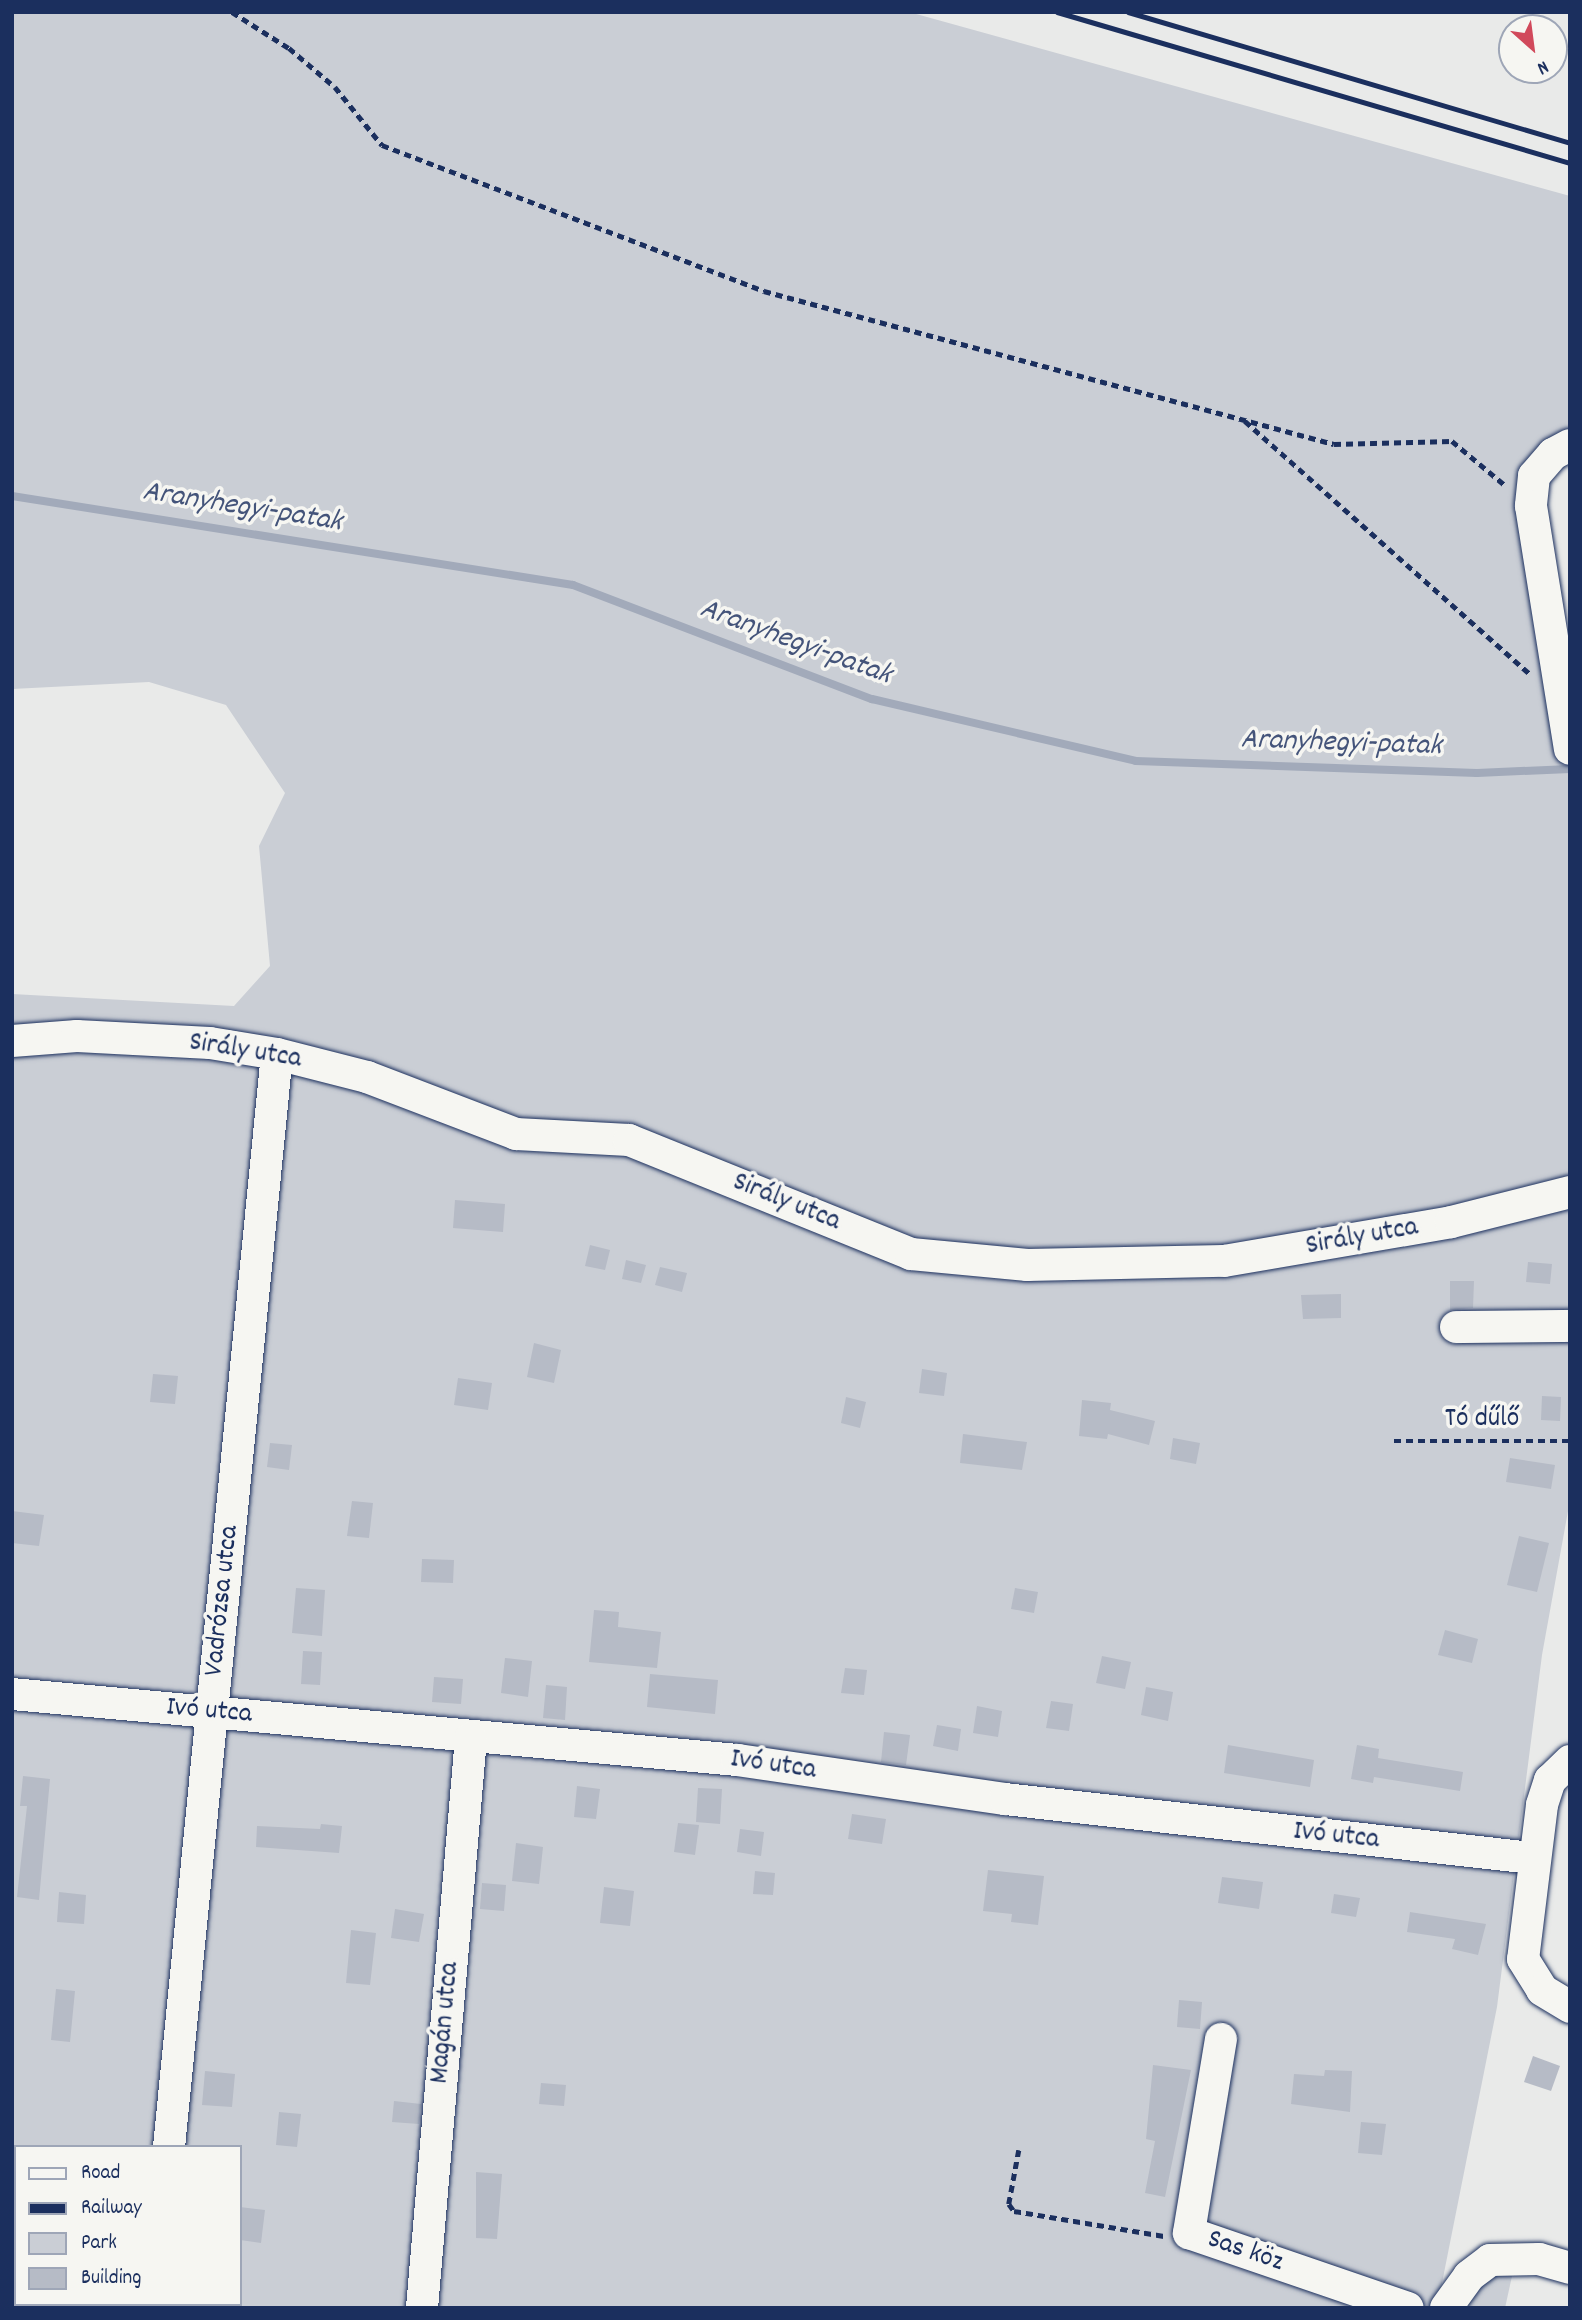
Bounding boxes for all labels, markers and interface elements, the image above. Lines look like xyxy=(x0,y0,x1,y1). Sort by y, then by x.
north arrow xyxy=(1498,14,1568,84)
text: N xyxy=(1532,52,1553,80)
water label: Aranyhegyi-patak xyxy=(140,476,344,542)
water label: Aranyhegyi-patak xyxy=(694,593,896,695)
water label: Aranyhegyi-patak xyxy=(1240,724,1442,766)
street label: Sirály utca xyxy=(187,1027,303,1077)
street label: Sirály utca xyxy=(727,1166,845,1240)
street label: Sirály utca xyxy=(1303,1212,1421,1264)
street label: Tó dűlő xyxy=(1445,1403,1519,1437)
street label: Vadrózsa utca xyxy=(198,1524,248,1678)
street label: Ivó utca xyxy=(165,1692,253,1732)
street label: Ivó utca xyxy=(728,1743,818,1789)
street label: Ivó utca xyxy=(1291,1816,1381,1858)
street label: Magán utca xyxy=(424,1961,468,2085)
legend xyxy=(14,2145,242,2306)
text: Road xyxy=(81,2159,120,2189)
text: Railway xyxy=(81,2194,142,2224)
street label: Sas köz xyxy=(1203,2223,1287,2281)
text: Park xyxy=(81,2229,117,2259)
text: Building xyxy=(81,2264,141,2294)

